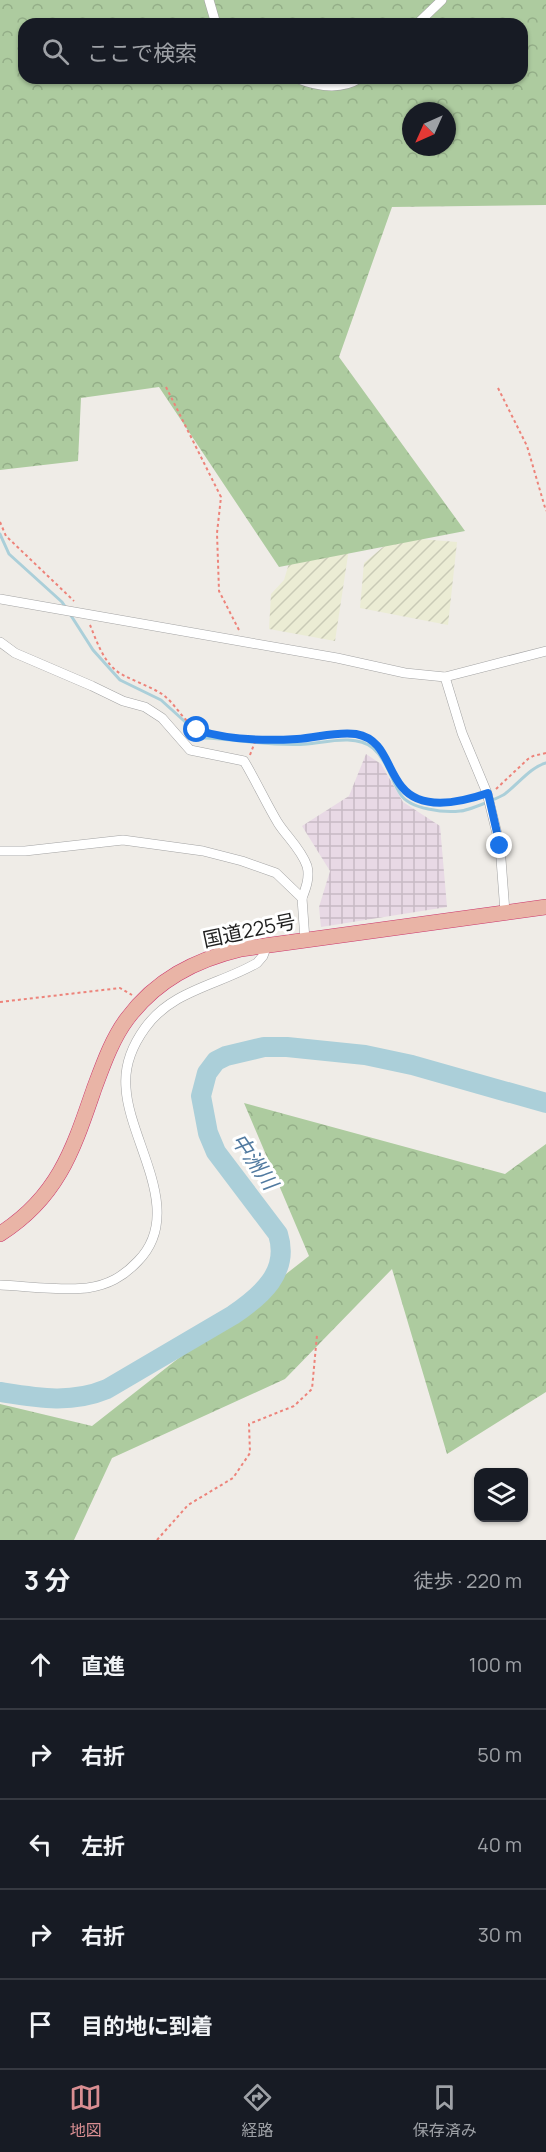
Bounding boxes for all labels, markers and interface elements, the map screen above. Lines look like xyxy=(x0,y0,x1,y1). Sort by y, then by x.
search box xyxy=(18,18,528,84)
icon: search xyxy=(39,35,72,68)
text: ここで検索 xyxy=(87,38,197,68)
north arrow xyxy=(402,102,456,156)
route start xyxy=(183,716,209,742)
route end xyxy=(486,832,512,858)
street label: 国道225号 xyxy=(200,907,298,953)
water label: 中洲川 xyxy=(225,1127,286,1196)
map controls xyxy=(474,1468,528,1522)
button: layers xyxy=(474,1468,528,1522)
text: 3 分 xyxy=(24,1562,70,1598)
text: 徒歩 · 220 m xyxy=(414,1567,522,1594)
icon: ahead xyxy=(24,1648,57,1681)
text: 直進 xyxy=(81,1651,125,1681)
text: 100 m xyxy=(469,1651,522,1678)
icon: right xyxy=(24,1738,57,1771)
text: 右折 xyxy=(81,1741,125,1771)
text: 50 m xyxy=(477,1741,522,1768)
icon: left xyxy=(24,1828,57,1861)
text: 左折 xyxy=(81,1831,125,1861)
text: 40 m xyxy=(477,1831,522,1858)
icon: right xyxy=(24,1918,57,1951)
text: 右折 xyxy=(81,1921,125,1951)
text: 30 m xyxy=(478,1921,522,1948)
icon: arrive xyxy=(24,2008,57,2041)
text: 目的地に到着 xyxy=(81,2011,213,2041)
tab: 地図 xyxy=(69,2081,102,2141)
tab: 経路 xyxy=(241,2081,274,2141)
tab: 保存済み xyxy=(413,2081,477,2141)

